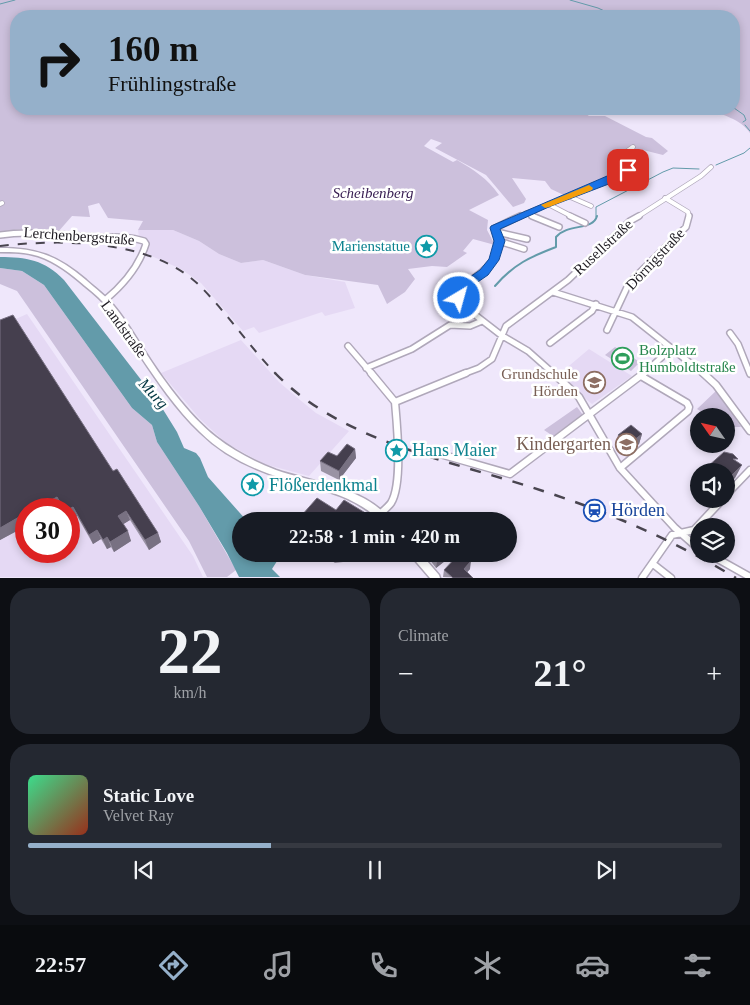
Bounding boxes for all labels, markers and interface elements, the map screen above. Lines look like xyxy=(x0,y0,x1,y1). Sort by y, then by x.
icon: right xyxy=(25,30,90,95)
text: 160 m xyxy=(108,30,198,69)
text: Frühlingstraße xyxy=(108,71,236,96)
pin xyxy=(607,149,649,191)
icon: arrive xyxy=(614,156,642,184)
park label: Scheibenberg xyxy=(332,185,414,201)
street label: Rusellstraße xyxy=(570,216,636,278)
street label: Lerchenbergstraße xyxy=(23,224,135,248)
street label: Dörnigstraße xyxy=(622,225,688,293)
place icon: Marienstatue xyxy=(414,234,438,258)
place label: Marienstatue xyxy=(332,238,410,254)
position arrow xyxy=(432,271,484,323)
street label: Landstraße xyxy=(98,297,150,361)
place label: Bolzplatz Humboldtstraße xyxy=(639,342,736,375)
sports icon: Bolzplatz Humboldtstraße xyxy=(611,347,635,371)
place label: Grundschule Hörden xyxy=(501,366,578,399)
school or university icon: Grundschule Hörden xyxy=(582,371,606,395)
water label: Murg xyxy=(134,374,172,413)
north arrow xyxy=(690,408,735,452)
map controls xyxy=(690,408,735,563)
school or university icon: Kindergarten xyxy=(615,432,639,456)
place label: Kindergarten xyxy=(516,434,611,454)
place icon: Hans Maier xyxy=(384,438,408,462)
place label: Hans Maier xyxy=(412,440,496,460)
button: sound xyxy=(690,463,735,508)
place icon: Flößerdenkmal xyxy=(241,473,265,497)
place label: Flößerdenkmal xyxy=(269,475,378,495)
speed limit sign: 30 xyxy=(15,498,80,563)
station icon: Hörden xyxy=(583,498,607,522)
place label: Hörden xyxy=(611,500,665,520)
button: layers xyxy=(690,518,735,563)
text: 22:58 · 1 min · 420 m xyxy=(289,526,460,547)
text: 22 xyxy=(158,615,223,687)
text: Climate xyxy=(398,627,449,644)
text: 21° xyxy=(533,652,587,694)
text: − xyxy=(398,658,414,689)
text: + xyxy=(706,658,722,689)
text: km/h xyxy=(174,684,206,701)
text: Static Love xyxy=(103,785,194,806)
text: Velvet Ray xyxy=(103,807,174,824)
icon: previous xyxy=(130,856,158,884)
icon: pause xyxy=(361,856,389,884)
icon: next xyxy=(592,856,620,884)
icon: directions xyxy=(156,948,191,983)
icon: music xyxy=(261,948,296,983)
icon: phone xyxy=(366,948,401,983)
icon: climate xyxy=(470,948,505,983)
icon: car xyxy=(575,948,610,983)
icon: filters xyxy=(680,948,715,983)
text: 22:57 xyxy=(35,952,86,977)

